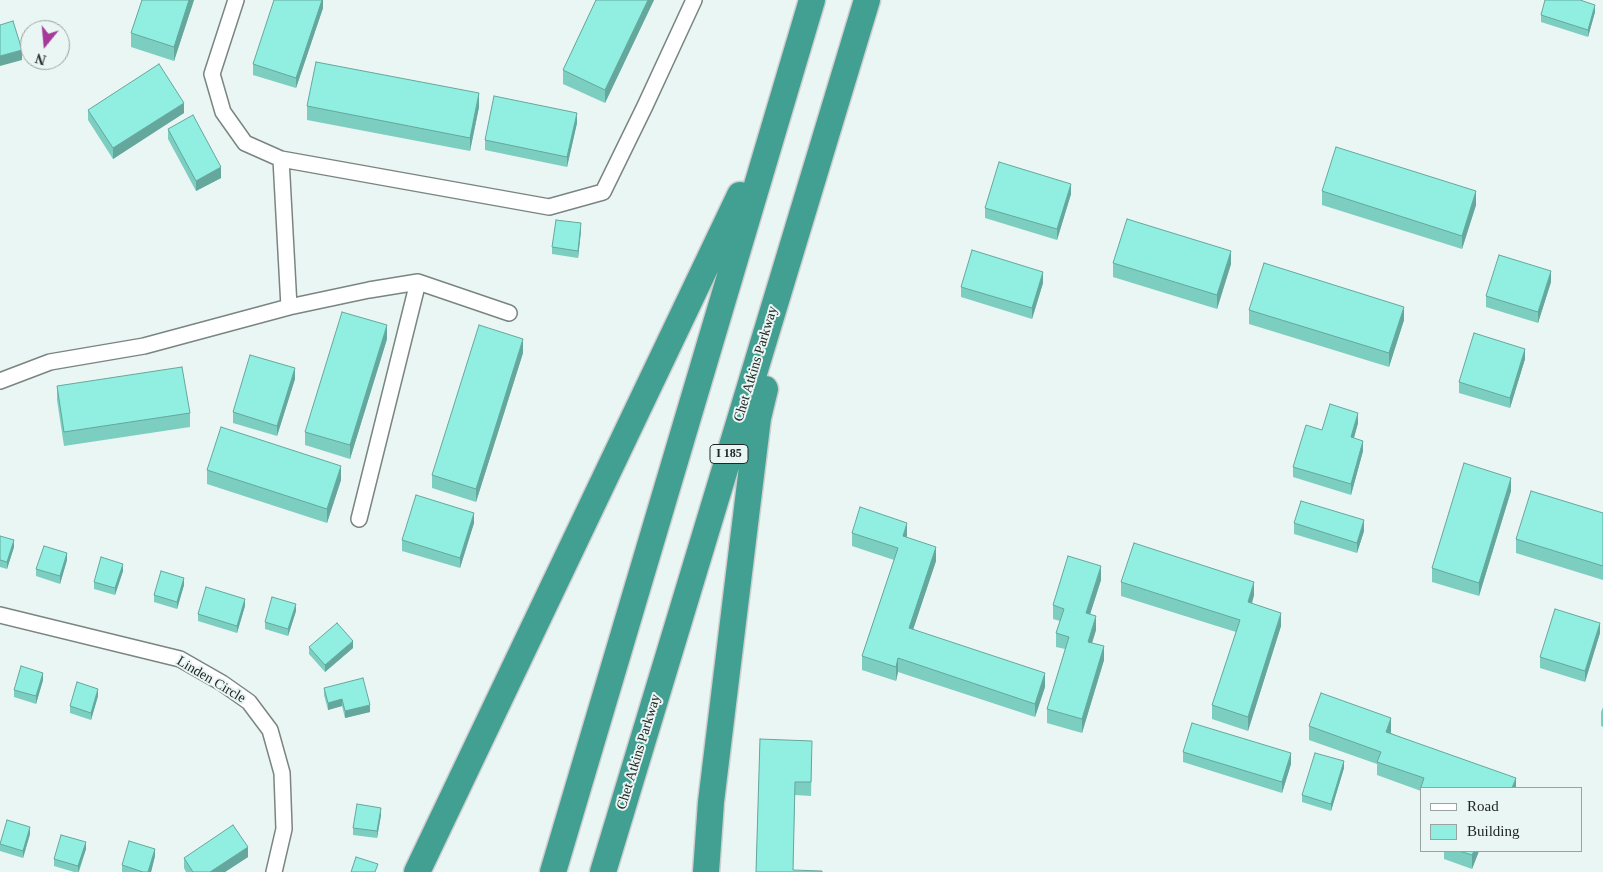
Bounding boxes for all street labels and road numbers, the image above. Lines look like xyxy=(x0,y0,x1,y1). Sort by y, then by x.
street label: Chet Atkins Parkway xyxy=(730,304,782,424)
road number: I 185 xyxy=(710,444,748,464)
street label: Linden Circle xyxy=(174,653,248,707)
street label: Chet Atkins Parkway xyxy=(613,692,665,812)

